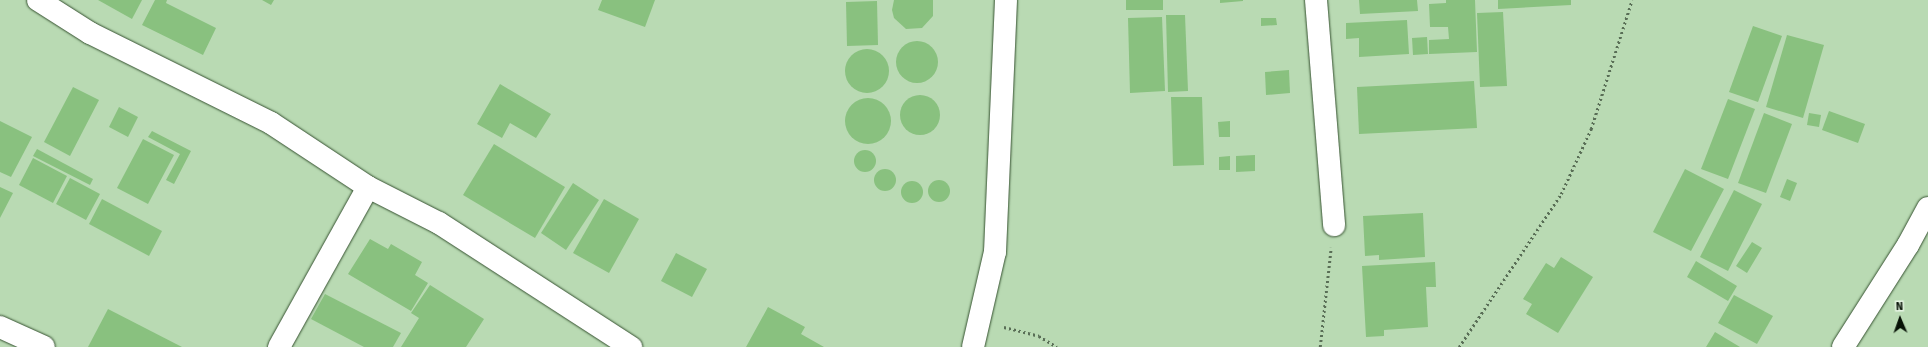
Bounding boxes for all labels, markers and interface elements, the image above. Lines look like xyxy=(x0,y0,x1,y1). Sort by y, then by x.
north arrow xyxy=(1880,299,1920,339)
text: N xyxy=(1896,300,1903,313)

